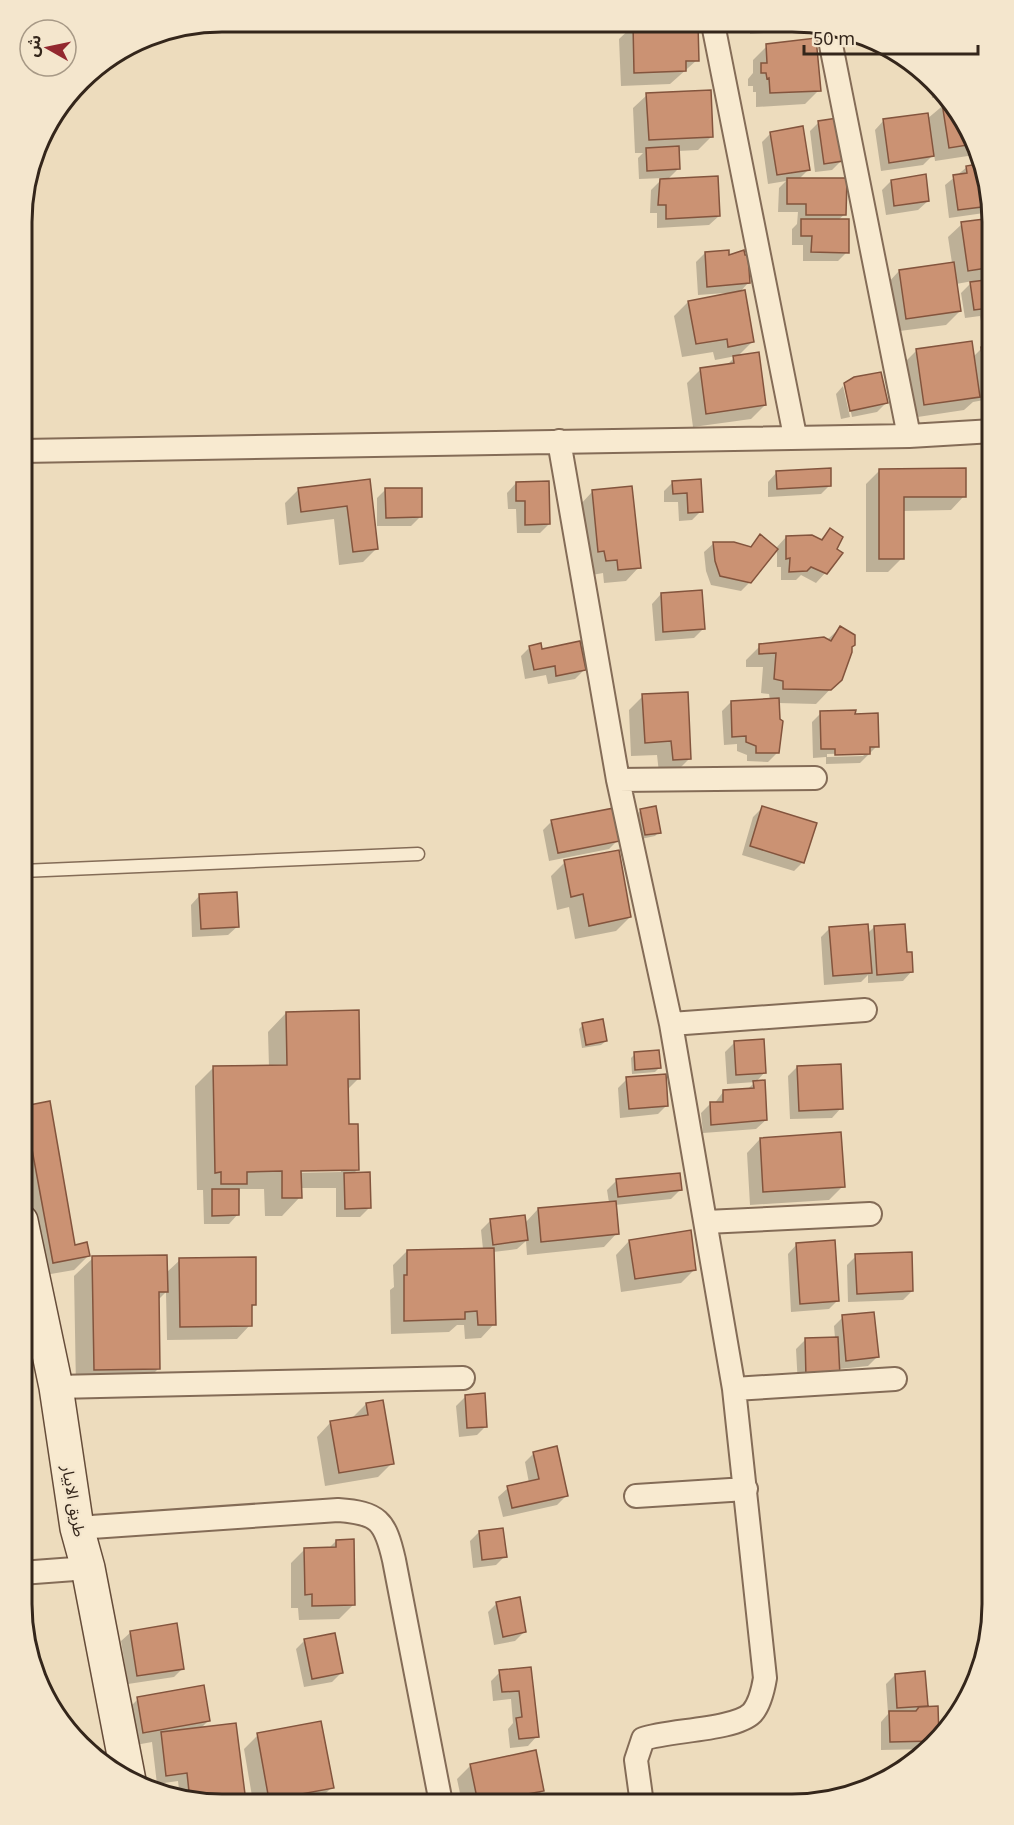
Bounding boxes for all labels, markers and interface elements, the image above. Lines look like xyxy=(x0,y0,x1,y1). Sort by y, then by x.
north arrow xyxy=(18,18,78,78)
scale bar xyxy=(804,18,978,56)
text: 50 m xyxy=(813,20,855,58)
text: ش xyxy=(16,32,53,59)
street label: طريق الابيار xyxy=(50,1462,96,1540)

